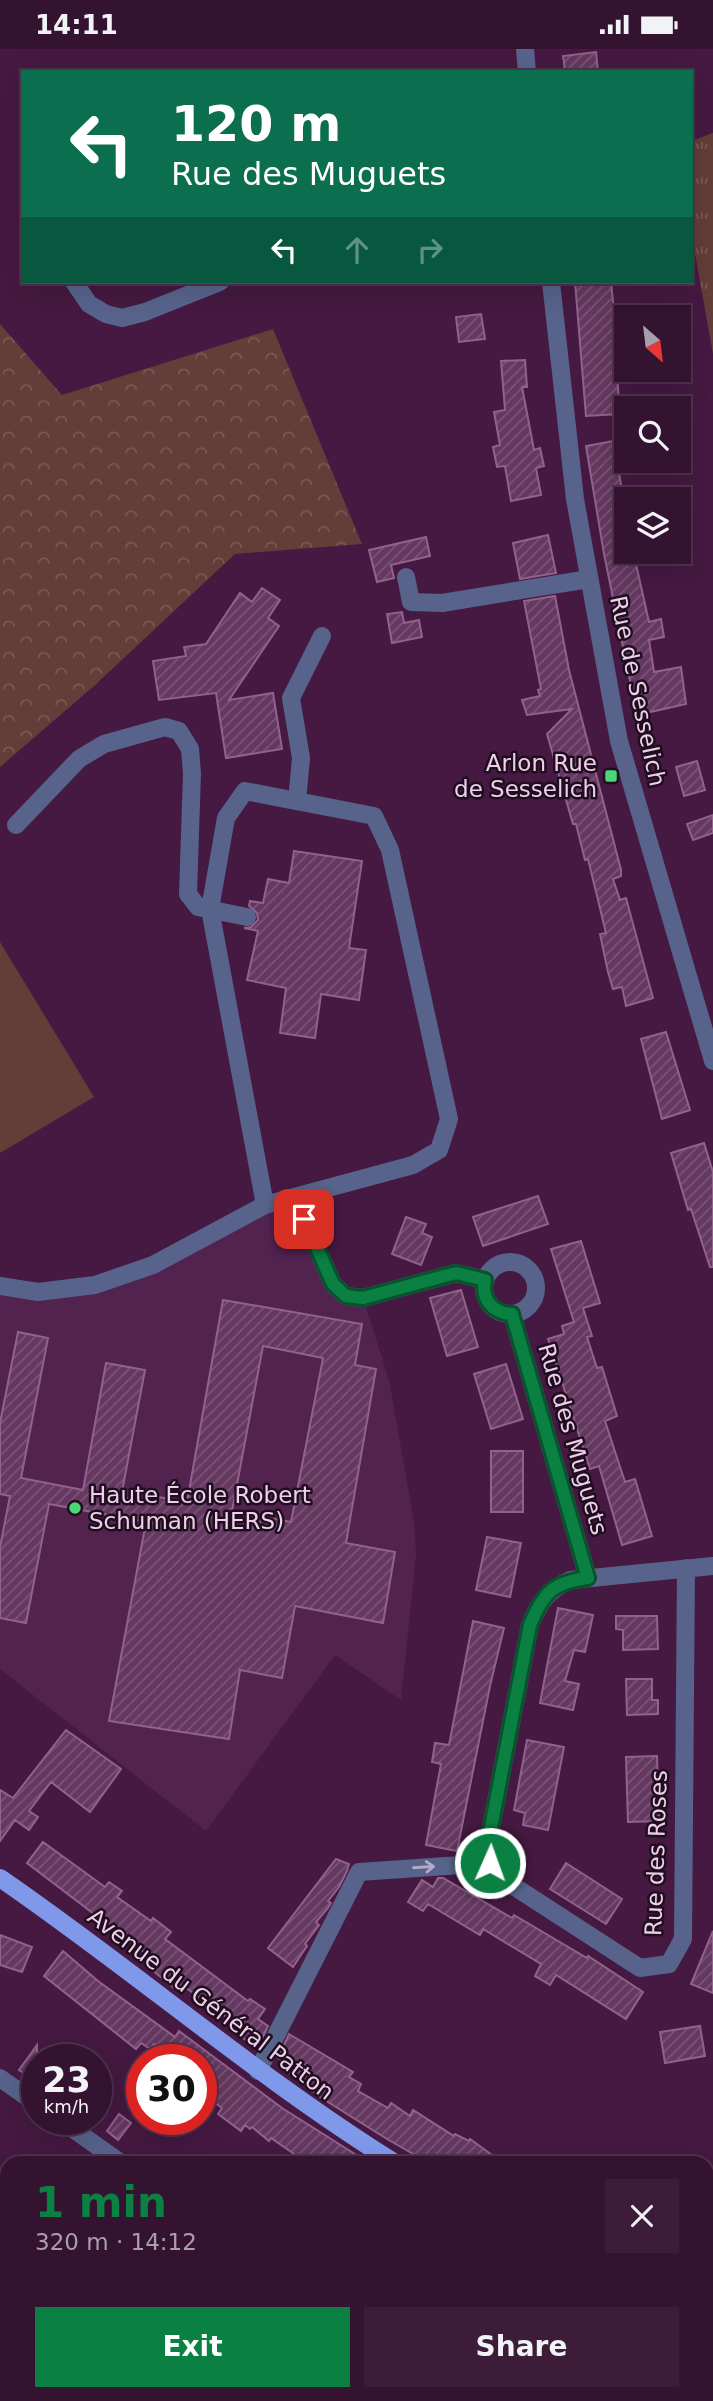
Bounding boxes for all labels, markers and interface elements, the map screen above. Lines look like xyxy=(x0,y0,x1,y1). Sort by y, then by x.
text: 14:11 xyxy=(35,10,118,40)
text: 120 m xyxy=(171,96,341,153)
icon: left xyxy=(56,98,147,189)
text: Rue des Muguets xyxy=(171,155,446,193)
icon: left xyxy=(265,231,303,269)
icon: ahead xyxy=(338,231,376,269)
icon: right xyxy=(411,231,449,269)
north arrow xyxy=(614,305,691,381)
map controls xyxy=(614,305,691,564)
button: search xyxy=(614,396,691,473)
button: layers xyxy=(614,487,691,564)
street label: Rue de Sesselich xyxy=(605,593,671,789)
place label: Arlon Rue de Sesselich xyxy=(454,750,597,802)
marker: Arlon Rue de Sesselich xyxy=(603,768,619,784)
pin xyxy=(274,1189,334,1249)
icon: arrive xyxy=(285,1200,323,1238)
street label: Rue des Muguets xyxy=(533,1340,613,1538)
place label: Haute École Robert Schuman (HERS) xyxy=(89,1481,311,1534)
marker: Haute École Robert Schuman (HERS) xyxy=(67,1500,83,1516)
street label: Rue des Roses xyxy=(640,1770,672,1936)
position arrow xyxy=(453,1826,527,1900)
one-way arrow xyxy=(412,1860,435,1873)
street label: Avenue du Général Patton xyxy=(83,1903,339,2105)
speed limit sign: 30 xyxy=(126,2044,217,2135)
text: 23 xyxy=(42,2060,91,2100)
text: km/h xyxy=(44,2096,89,2117)
text: 1 min xyxy=(35,2178,167,2227)
button: close xyxy=(605,2179,679,2253)
text: 320 m · 14:12 xyxy=(35,2229,197,2255)
button: Exit xyxy=(35,2307,350,2387)
button: Share xyxy=(364,2307,679,2387)

